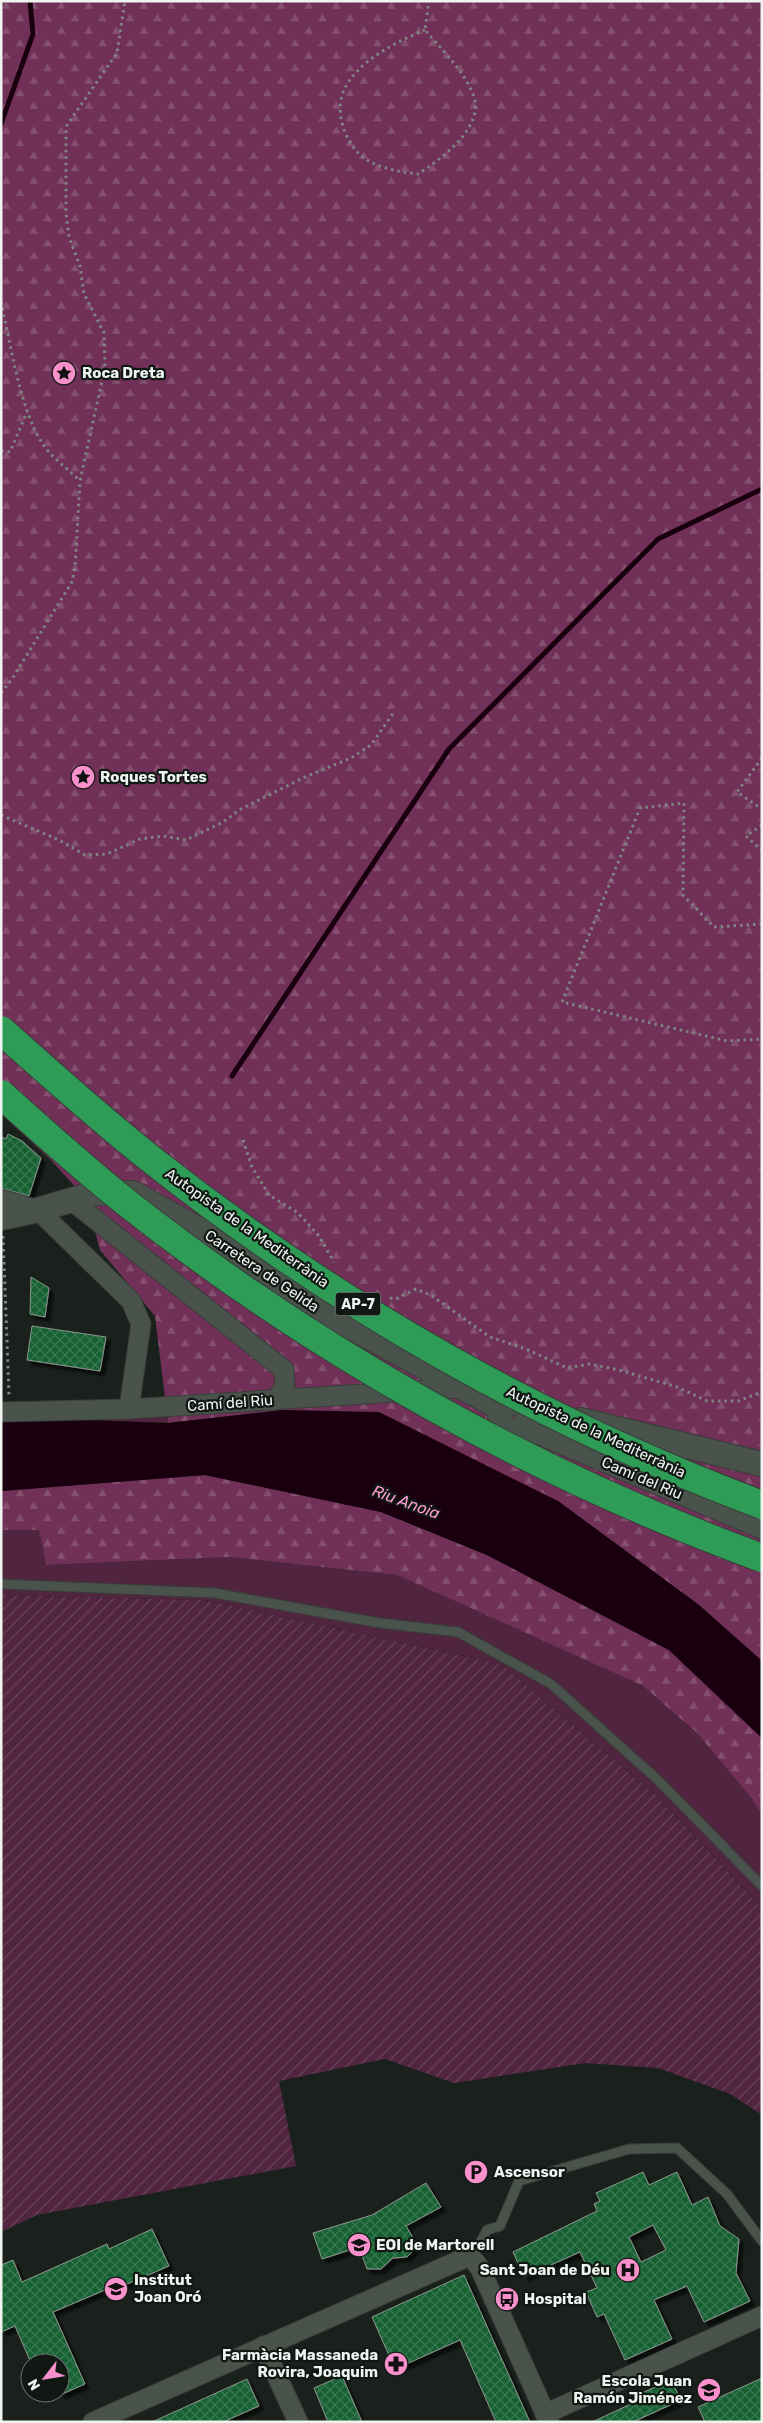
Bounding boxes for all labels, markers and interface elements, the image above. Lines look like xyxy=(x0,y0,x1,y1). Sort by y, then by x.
place icon: Roca Dreta xyxy=(51,360,77,386)
place label: Roca Dreta xyxy=(82,364,165,382)
place icon: Roques Tortes xyxy=(70,764,96,790)
place label: Roques Tortes xyxy=(100,768,207,786)
street label: Autopista de la Mediterrània xyxy=(162,1164,332,1292)
street label: Carretera de Gelida xyxy=(202,1226,322,1316)
road number: AP-7 xyxy=(336,1292,380,1316)
street label: Autopista de la Mediterrània xyxy=(503,1382,689,1482)
street label: Camí del Riu xyxy=(186,1391,274,1415)
street label: Camí del Riu xyxy=(599,1453,685,1503)
water label: Riu Anoia xyxy=(370,1481,442,1523)
parking icon: Ascensor xyxy=(463,2159,489,2185)
place label: Ascensor xyxy=(494,2163,565,2181)
school or university icon: EOI de Martorell xyxy=(346,2232,372,2258)
place label: EOI de Martorell xyxy=(376,2236,494,2254)
hospital icon: Sant Joan de Déu xyxy=(615,2257,641,2283)
place label: Sant Joan de Déu xyxy=(480,2261,610,2279)
place label: Institut Joan Oró xyxy=(134,2271,202,2306)
school or university icon: Institut Joan Oró xyxy=(103,2276,129,2302)
bus stop icon: Hospital xyxy=(494,2286,520,2312)
place label: Hospital xyxy=(524,2290,587,2308)
place label: Farmàcia Massaneda Rovira, Joaquim xyxy=(222,2346,378,2381)
pharmacy icon: Farmàcia Massaneda Rovira, Joaquim xyxy=(383,2351,409,2377)
north arrow xyxy=(20,2353,70,2403)
place label: Escola Juan Ramón Jiménez xyxy=(573,2372,692,2407)
text: N xyxy=(24,2376,44,2393)
school or university icon: Escola Juan Ramón Jiménez xyxy=(696,2377,722,2403)

